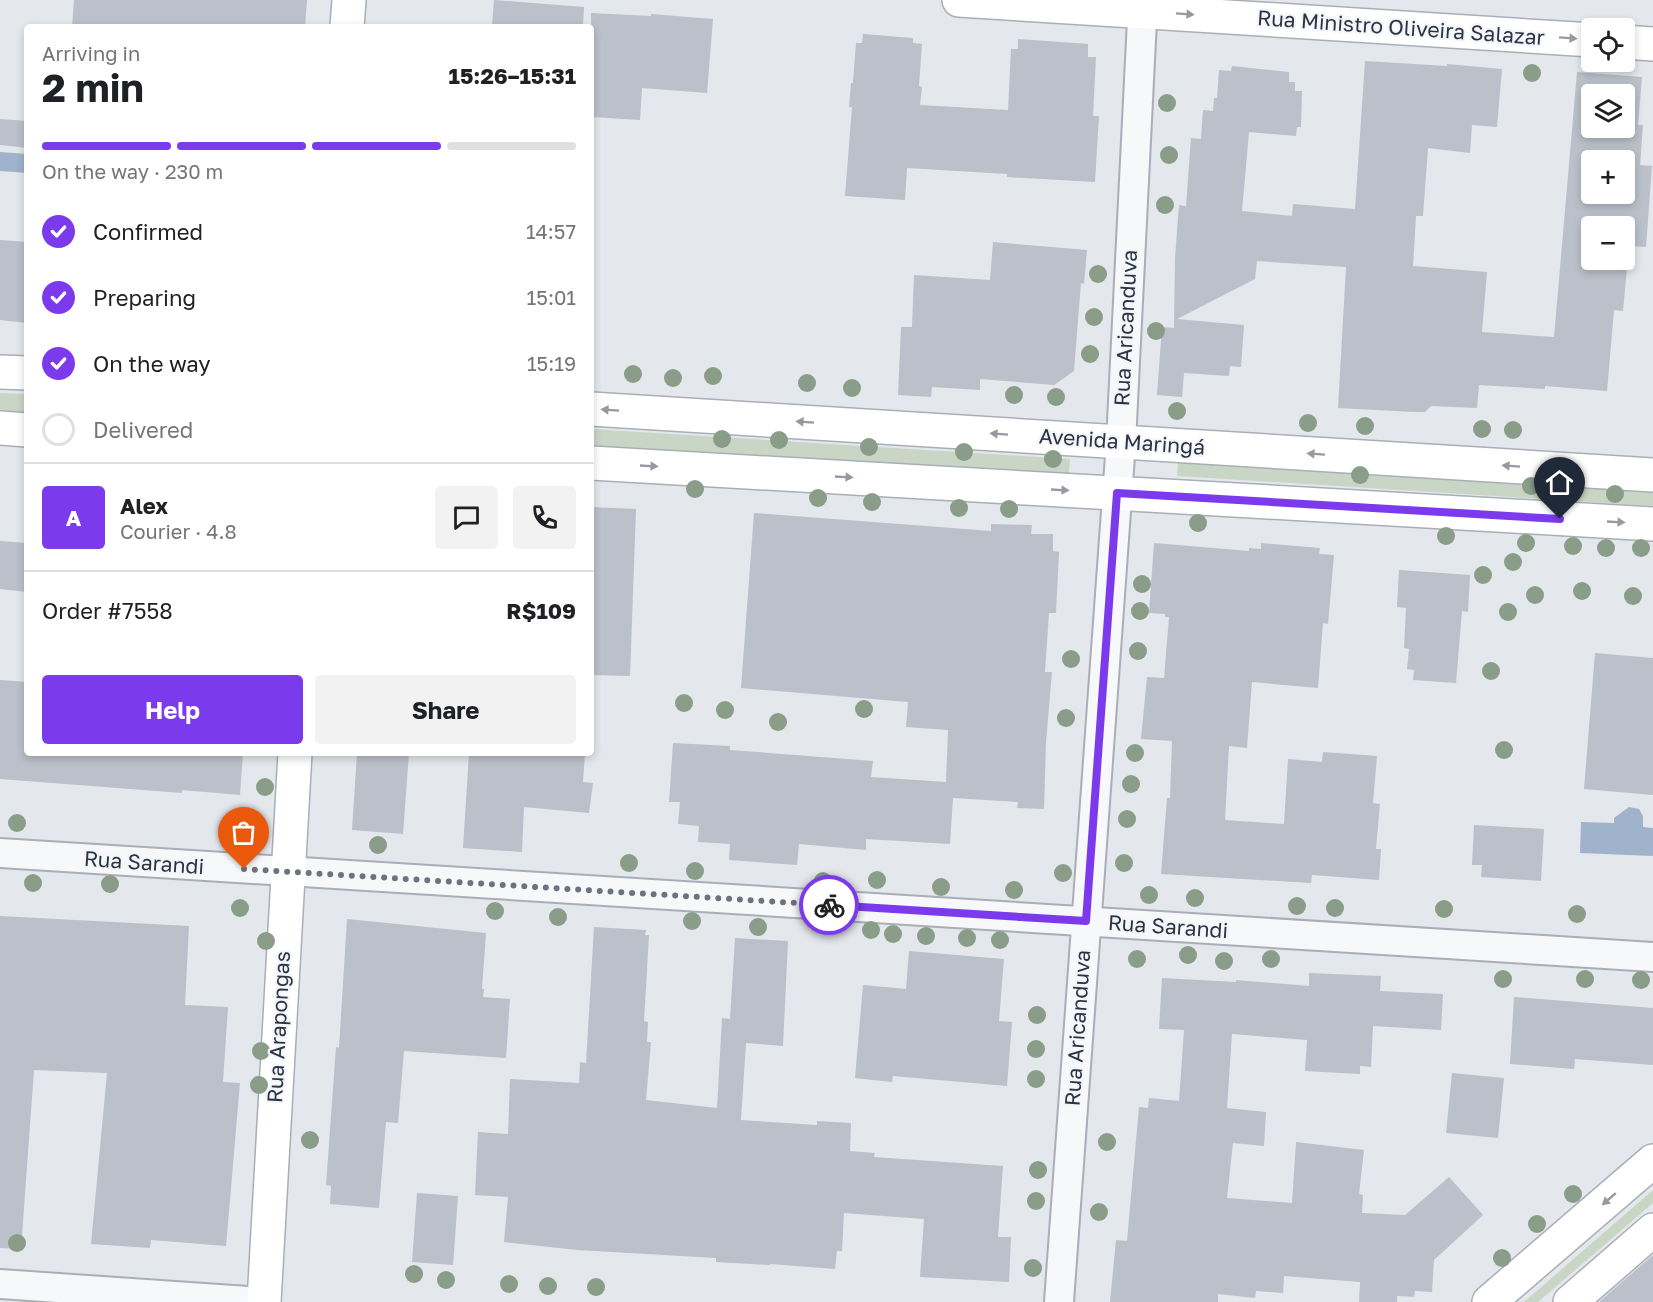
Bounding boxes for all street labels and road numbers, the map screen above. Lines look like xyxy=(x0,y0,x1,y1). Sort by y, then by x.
street label: Rua Ministro Oliveira Salazar xyxy=(1256,4,1546,50)
street label: Rua Aricanduva xyxy=(1108,249,1142,407)
street label: Avenida Maringá xyxy=(1038,422,1206,460)
street label: Rua Sarandi xyxy=(83,845,205,879)
street label: Rua Sarandi xyxy=(1107,909,1229,943)
street label: Rua Aricanduva xyxy=(1059,949,1095,1107)
street label: Rua Arapongas xyxy=(261,950,295,1103)

